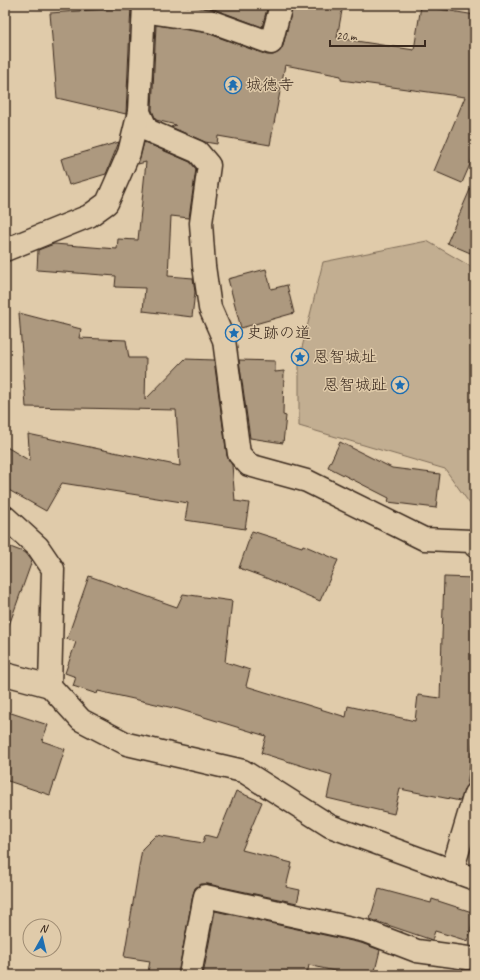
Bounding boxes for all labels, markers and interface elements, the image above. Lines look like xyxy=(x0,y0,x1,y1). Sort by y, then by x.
scale bar xyxy=(330,22,425,48)
text: 20 m xyxy=(336,28,358,44)
temple icon: 城徳寺 xyxy=(223,75,243,95)
place label: 城徳寺 xyxy=(246,75,294,95)
place icon: 史跡の道 xyxy=(224,323,244,343)
place label: 史跡の道 xyxy=(247,323,311,343)
place icon: 恩智城址 xyxy=(290,347,310,367)
place label: 恩智城址 xyxy=(313,347,377,367)
place label: 恩智城趾 xyxy=(323,375,387,395)
place icon: 恩智城趾 xyxy=(390,375,410,395)
north arrow xyxy=(22,918,62,958)
text: N xyxy=(39,921,50,936)

